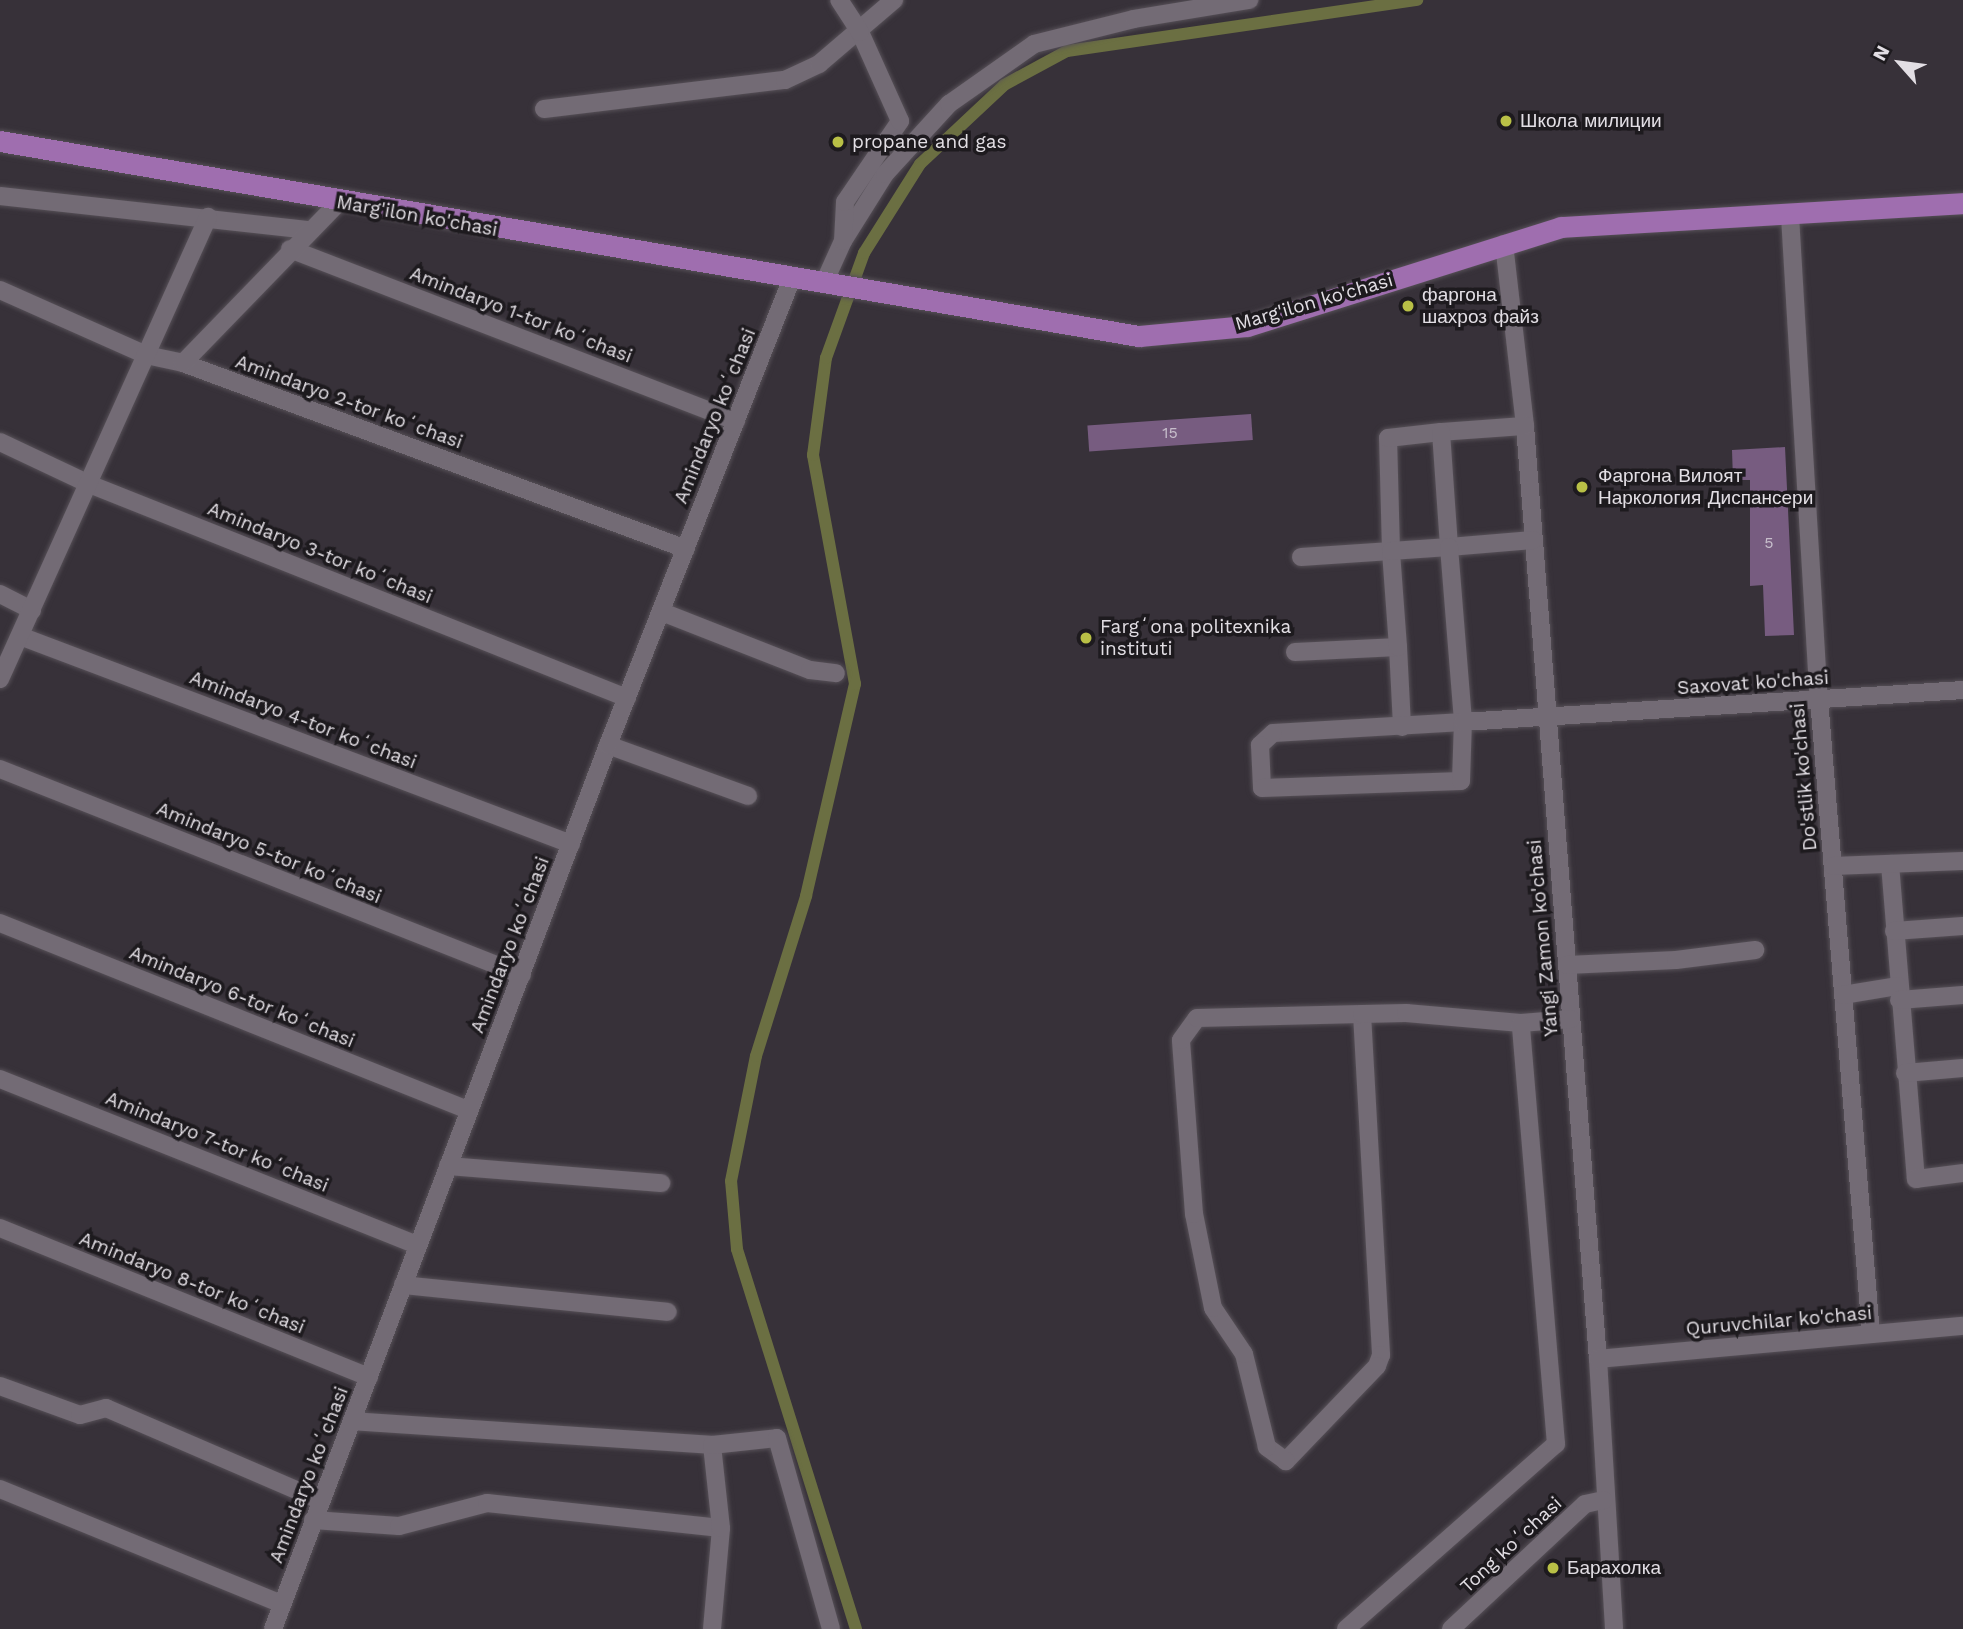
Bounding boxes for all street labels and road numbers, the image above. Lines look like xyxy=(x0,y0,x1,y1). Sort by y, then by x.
street label: Marg'ilon ko'chasi xyxy=(335,191,499,241)
street label: Amindaryo 1-tor koʻchasi xyxy=(406,262,636,368)
street label: Marg'ilon ko'chasi xyxy=(1232,269,1396,335)
street label: Amindaryo koʻchasi xyxy=(669,325,761,507)
street label: Amindaryo 2-tor koʻchasi xyxy=(232,350,466,454)
street label: Amindaryo 3-tor koʻchasi xyxy=(204,497,436,609)
street label: Amindaryo 4-tor koʻchasi xyxy=(186,666,420,774)
street label: Saxovat ko'chasi xyxy=(1676,666,1830,700)
street label: Do'stlik ko'chasi xyxy=(1786,702,1822,852)
street label: Amindaryo 5-tor koʻchasi xyxy=(153,797,385,909)
street label: Yangi Zamon ko'chasi xyxy=(1523,839,1563,1037)
street label: Amindaryo koʻchasi xyxy=(466,854,554,1036)
street label: Amindaryo 6-tor koʻchasi xyxy=(126,941,358,1053)
street label: Amindaryo 7-tor koʻchasi xyxy=(102,1087,332,1197)
street label: Amindaryo 8-tor koʻchasi xyxy=(76,1227,308,1339)
street label: Quruvchilar ko'chasi xyxy=(1685,1301,1873,1341)
street label: Amindaryo koʻchasi xyxy=(265,1384,353,1566)
street label: Tong koʻchasi xyxy=(1455,1492,1567,1598)

